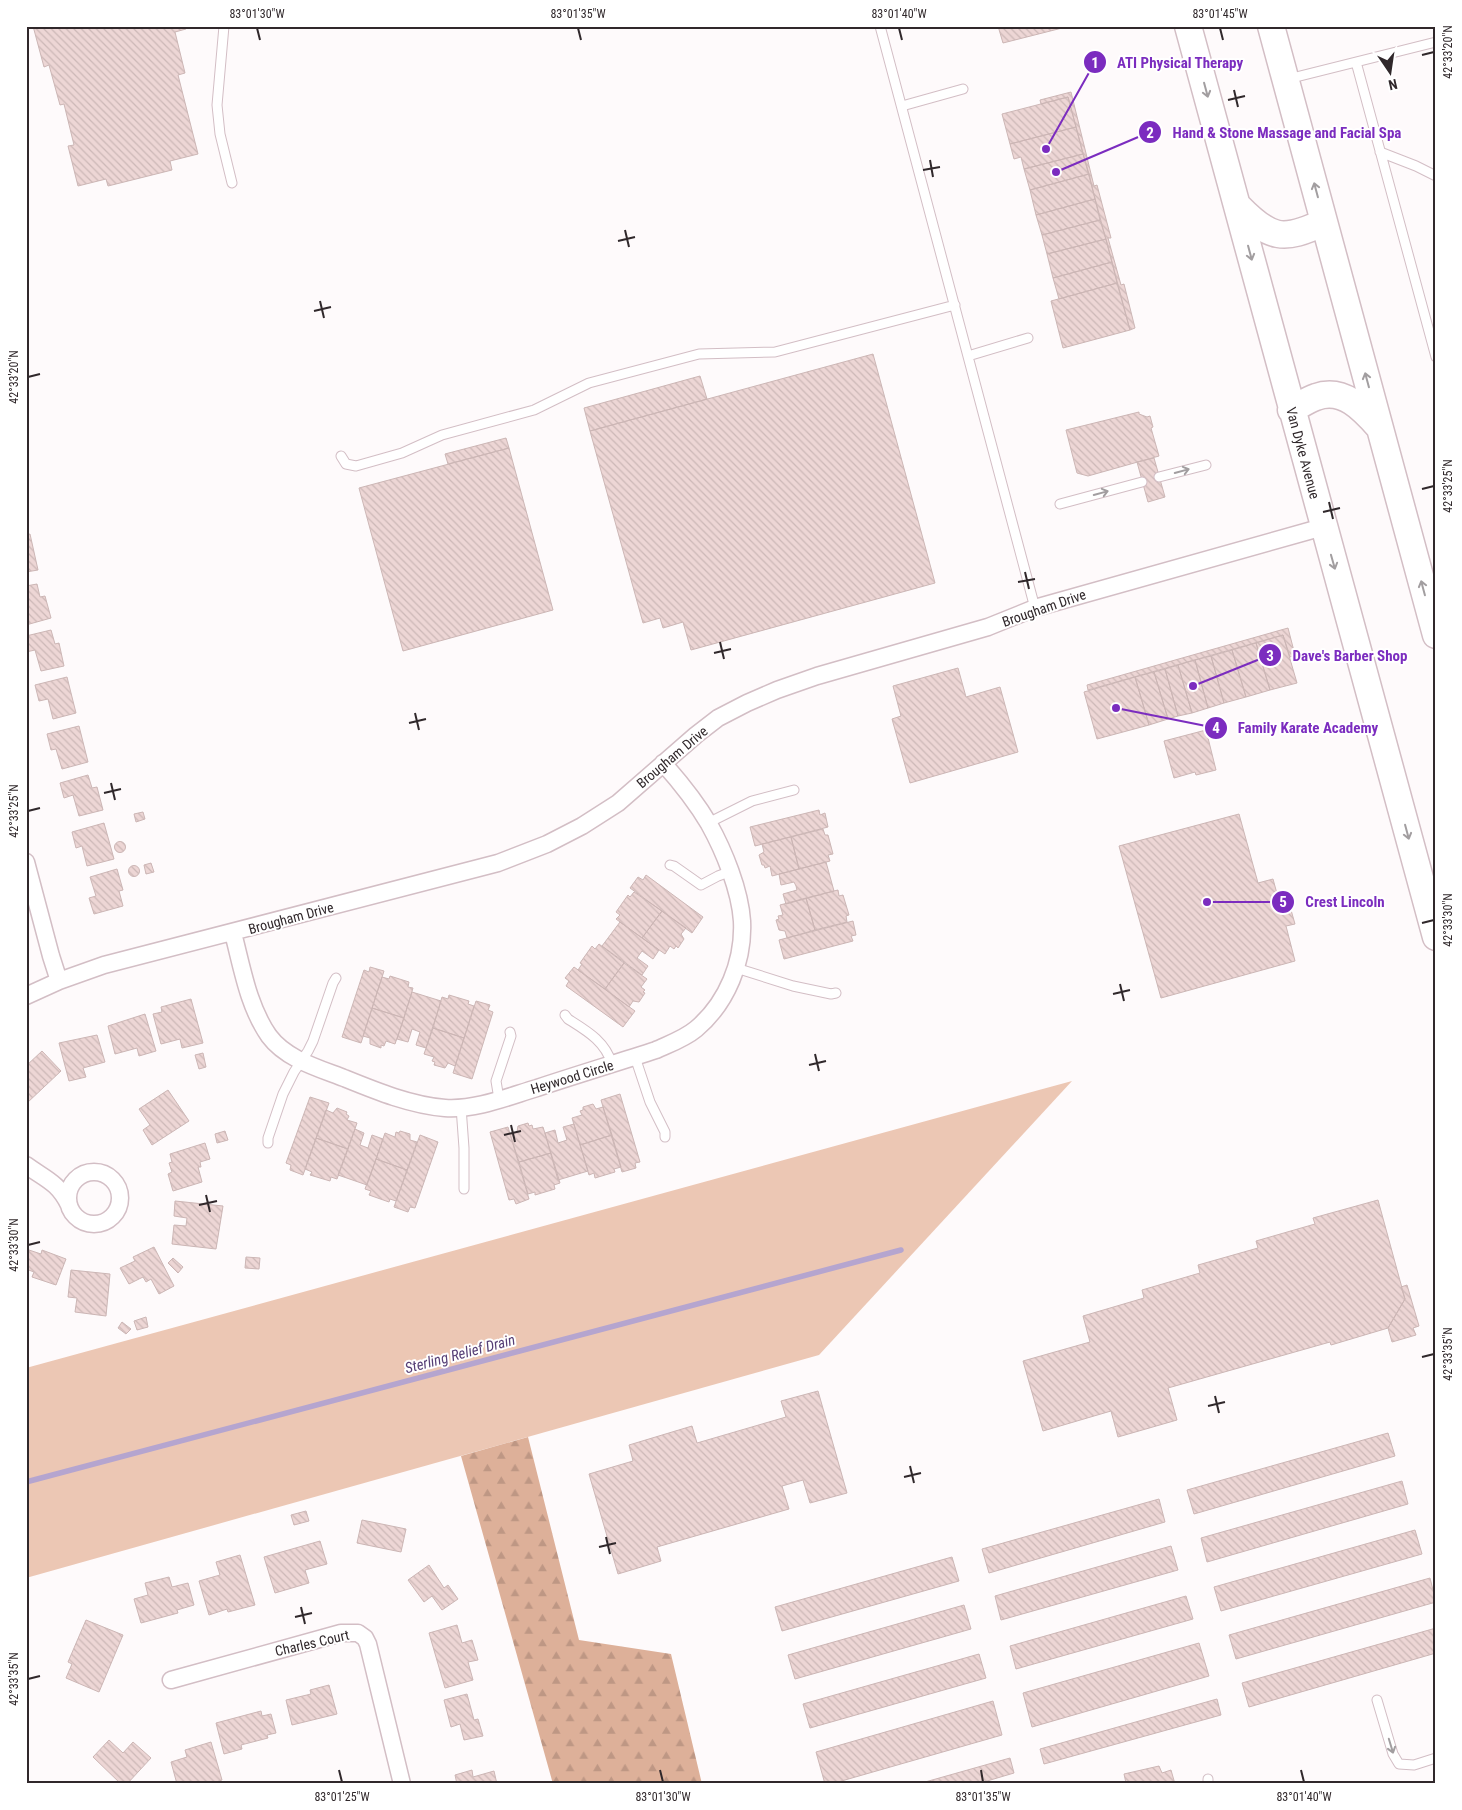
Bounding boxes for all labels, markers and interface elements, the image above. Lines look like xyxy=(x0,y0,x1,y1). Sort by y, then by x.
text: 83°01'30"W xyxy=(229,7,285,21)
text: 83°01'35"W xyxy=(550,7,606,21)
text: 83°01'40"W xyxy=(871,7,927,21)
text: 83°01'45"W xyxy=(1192,7,1248,21)
text: 42°33'20"N xyxy=(1441,25,1455,79)
callout: ATI Physical Therapy xyxy=(1082,47,1254,77)
north arrow xyxy=(1364,48,1414,98)
text: 1 xyxy=(1091,54,1099,72)
text: ATI Physical Therapy xyxy=(1117,54,1243,72)
text: N xyxy=(1387,76,1399,93)
one-way arrow xyxy=(1201,82,1211,98)
callout: Hand & Stone Massage and Facial Spa xyxy=(1137,117,1411,147)
text: 2 xyxy=(1146,124,1154,142)
text: Hand & Stone Massage and Facial Spa xyxy=(1173,124,1401,142)
one-way arrow xyxy=(1310,182,1320,198)
one-way arrow xyxy=(1246,245,1255,261)
text: 42°33'20"N xyxy=(7,350,21,404)
one-way arrow xyxy=(1362,373,1371,389)
street label: Van Dyke Avenue xyxy=(1283,405,1323,501)
text: 42°33'25"N xyxy=(1441,459,1455,513)
one-way arrow xyxy=(1174,466,1190,475)
one-way arrow xyxy=(1093,488,1109,497)
one-way arrow xyxy=(1329,554,1339,570)
one-way arrow xyxy=(1418,580,1427,596)
street label: Brougham Drive xyxy=(1000,586,1088,630)
callout: Dave's Barber Shop xyxy=(1258,640,1418,670)
text: 3 xyxy=(1266,647,1274,665)
text: Dave's Barber Shop xyxy=(1292,647,1408,665)
callout: Family Karate Academy xyxy=(1203,713,1389,743)
text: 4 xyxy=(1212,719,1220,737)
text: Family Karate Academy xyxy=(1238,719,1379,737)
street label: Brougham Drive xyxy=(633,722,711,791)
text: 42°33'25"N xyxy=(7,784,21,838)
one-way arrow xyxy=(1403,824,1412,840)
callout: Crest Lincoln xyxy=(1270,887,1395,917)
text: 5 xyxy=(1279,893,1287,911)
text: Crest Lincoln xyxy=(1305,893,1385,911)
text: 42°33'30"N xyxy=(1441,893,1455,947)
street label: Brougham Drive xyxy=(247,899,336,937)
street label: Heywood Circle xyxy=(529,1057,616,1097)
text: 42°33'30"N xyxy=(7,1218,21,1272)
text: 42°33'35"N xyxy=(1441,1327,1455,1381)
water label: Sterling Relief Drain xyxy=(403,1331,517,1377)
street label: Charles Court xyxy=(273,1627,351,1659)
text: 42°33'35"N xyxy=(7,1652,21,1706)
one-way arrow xyxy=(1387,1738,1397,1754)
text: 83°01'25"W xyxy=(314,1790,370,1804)
text: 83°01'30"W xyxy=(635,1790,691,1804)
text: 83°01'35"W xyxy=(955,1790,1011,1804)
text: 83°01'40"W xyxy=(1276,1790,1332,1804)

